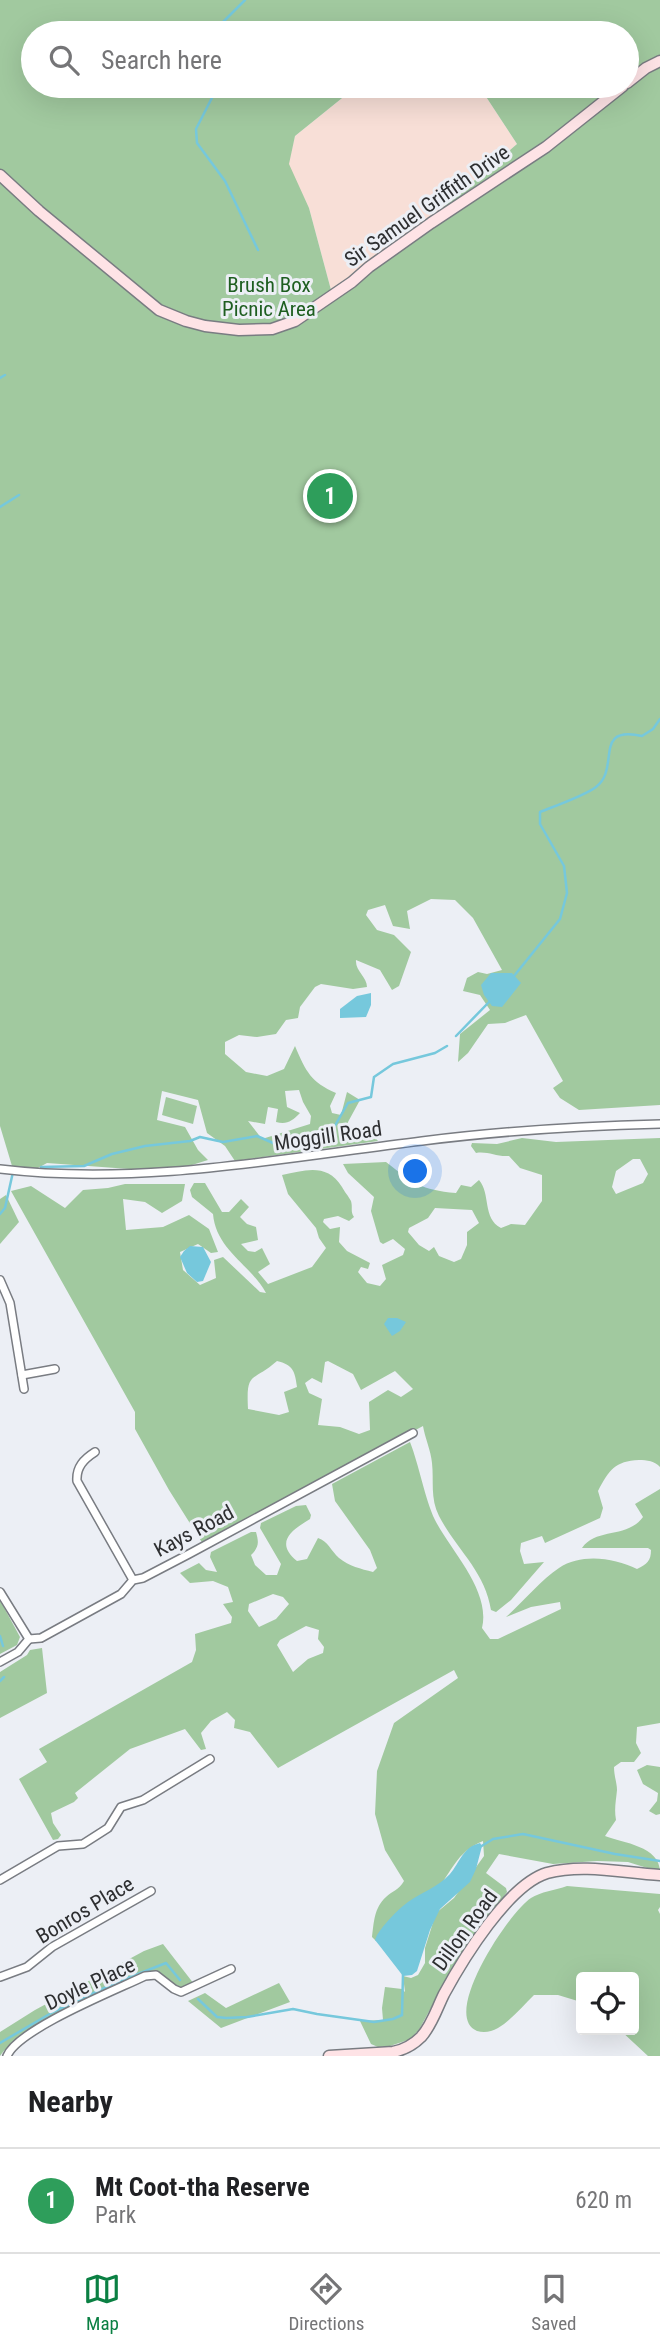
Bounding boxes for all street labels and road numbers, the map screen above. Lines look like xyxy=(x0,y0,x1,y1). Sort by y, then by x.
street label: Sir Samuel Griffith Drive xyxy=(340,140,514,272)
street label: Moggill Road xyxy=(273,1117,383,1155)
street label: Kays Road xyxy=(150,1500,238,1562)
street label: Bonros Place xyxy=(32,1871,138,1948)
street label: Dillon Road xyxy=(428,1885,502,1975)
street label: Doyle Place xyxy=(41,1953,139,2015)

